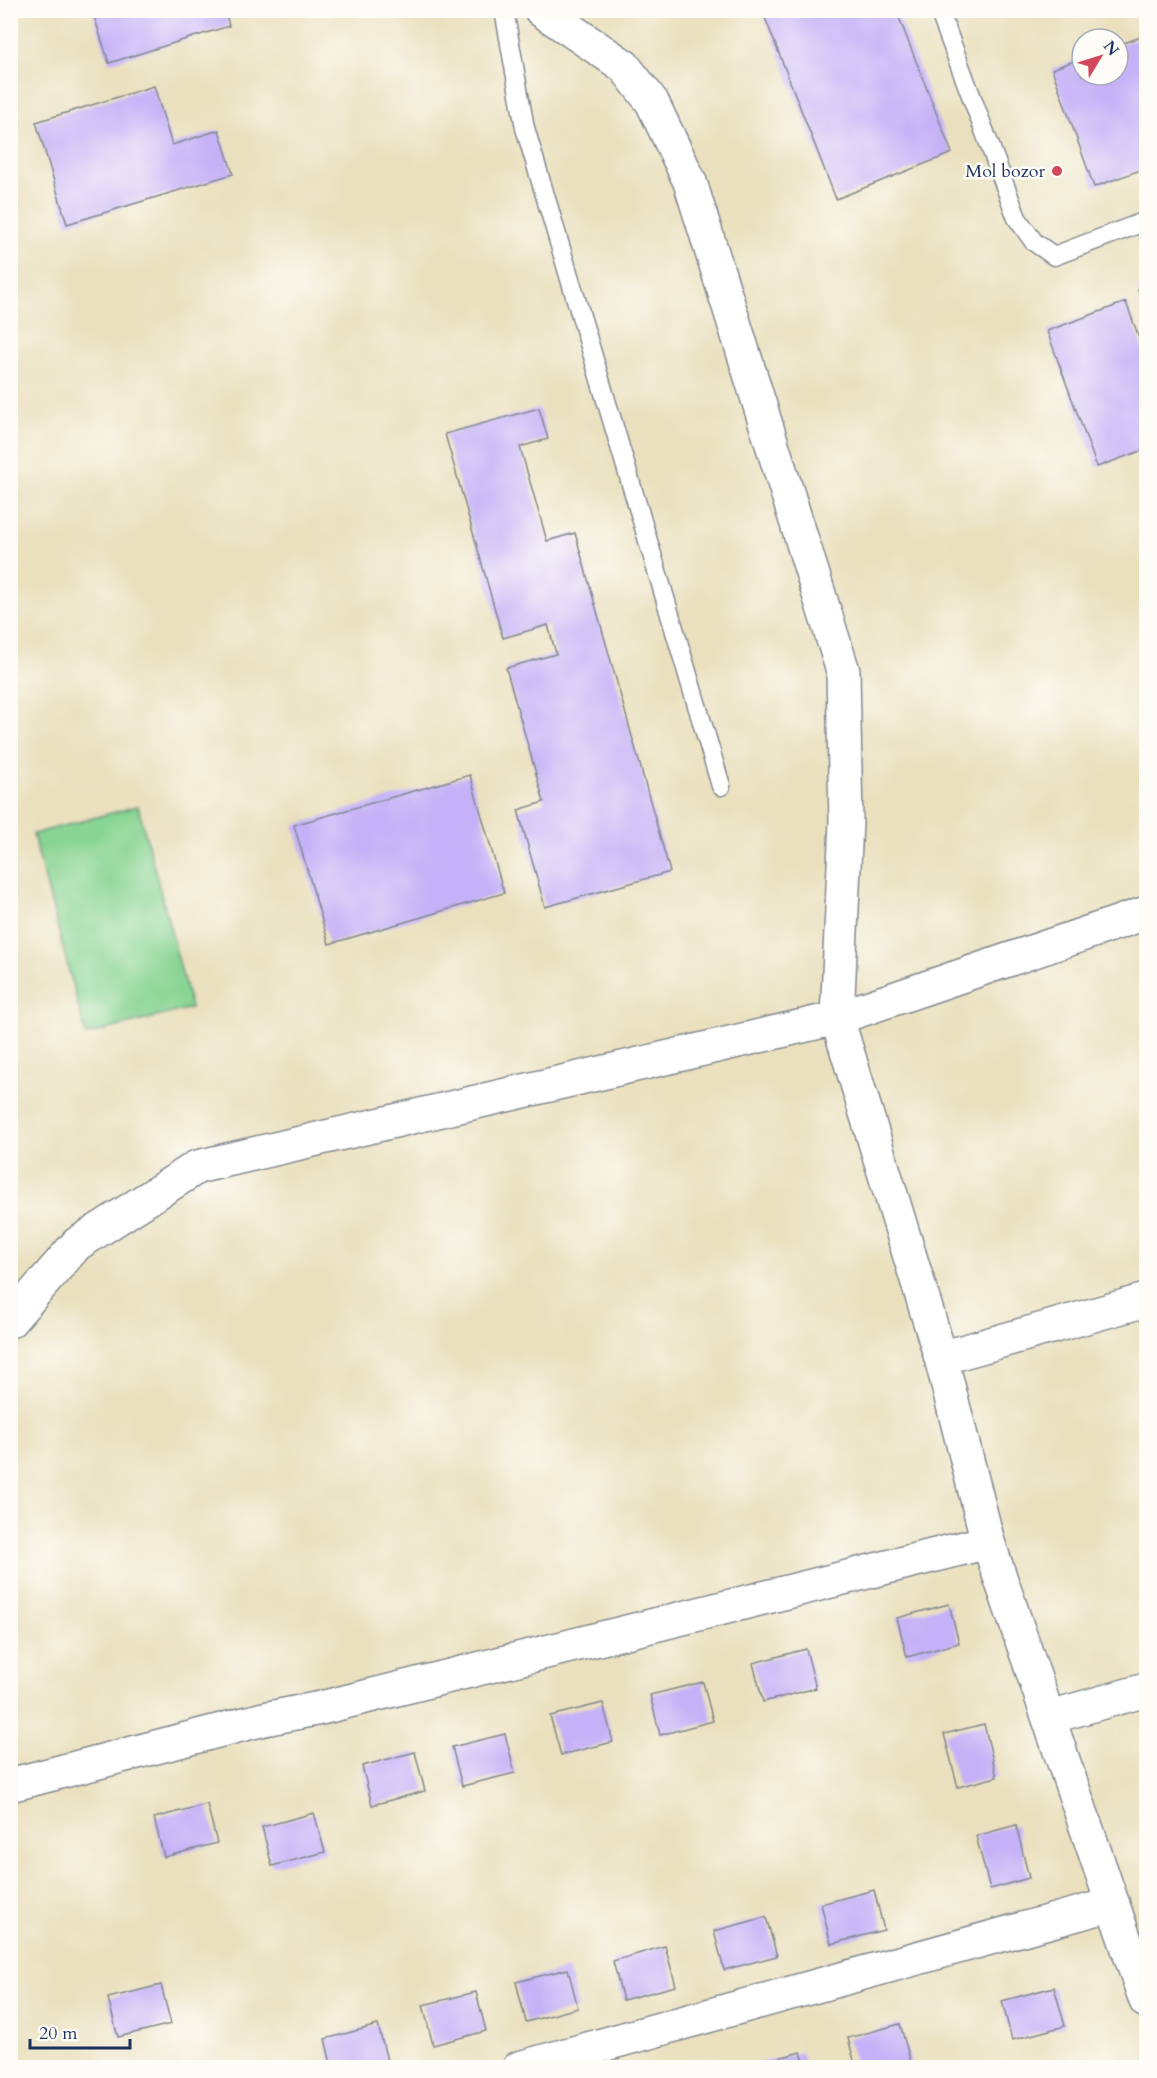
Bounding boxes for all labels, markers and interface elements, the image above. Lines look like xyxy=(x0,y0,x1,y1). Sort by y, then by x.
north arrow xyxy=(1070,27,1130,87)
text: N xyxy=(1098,36,1124,61)
place label: Mol bozor xyxy=(965,159,1045,184)
marker: Mol bozor xyxy=(1050,164,1064,178)
scale bar xyxy=(30,2012,130,2050)
text: 20 m xyxy=(39,2021,78,2046)

